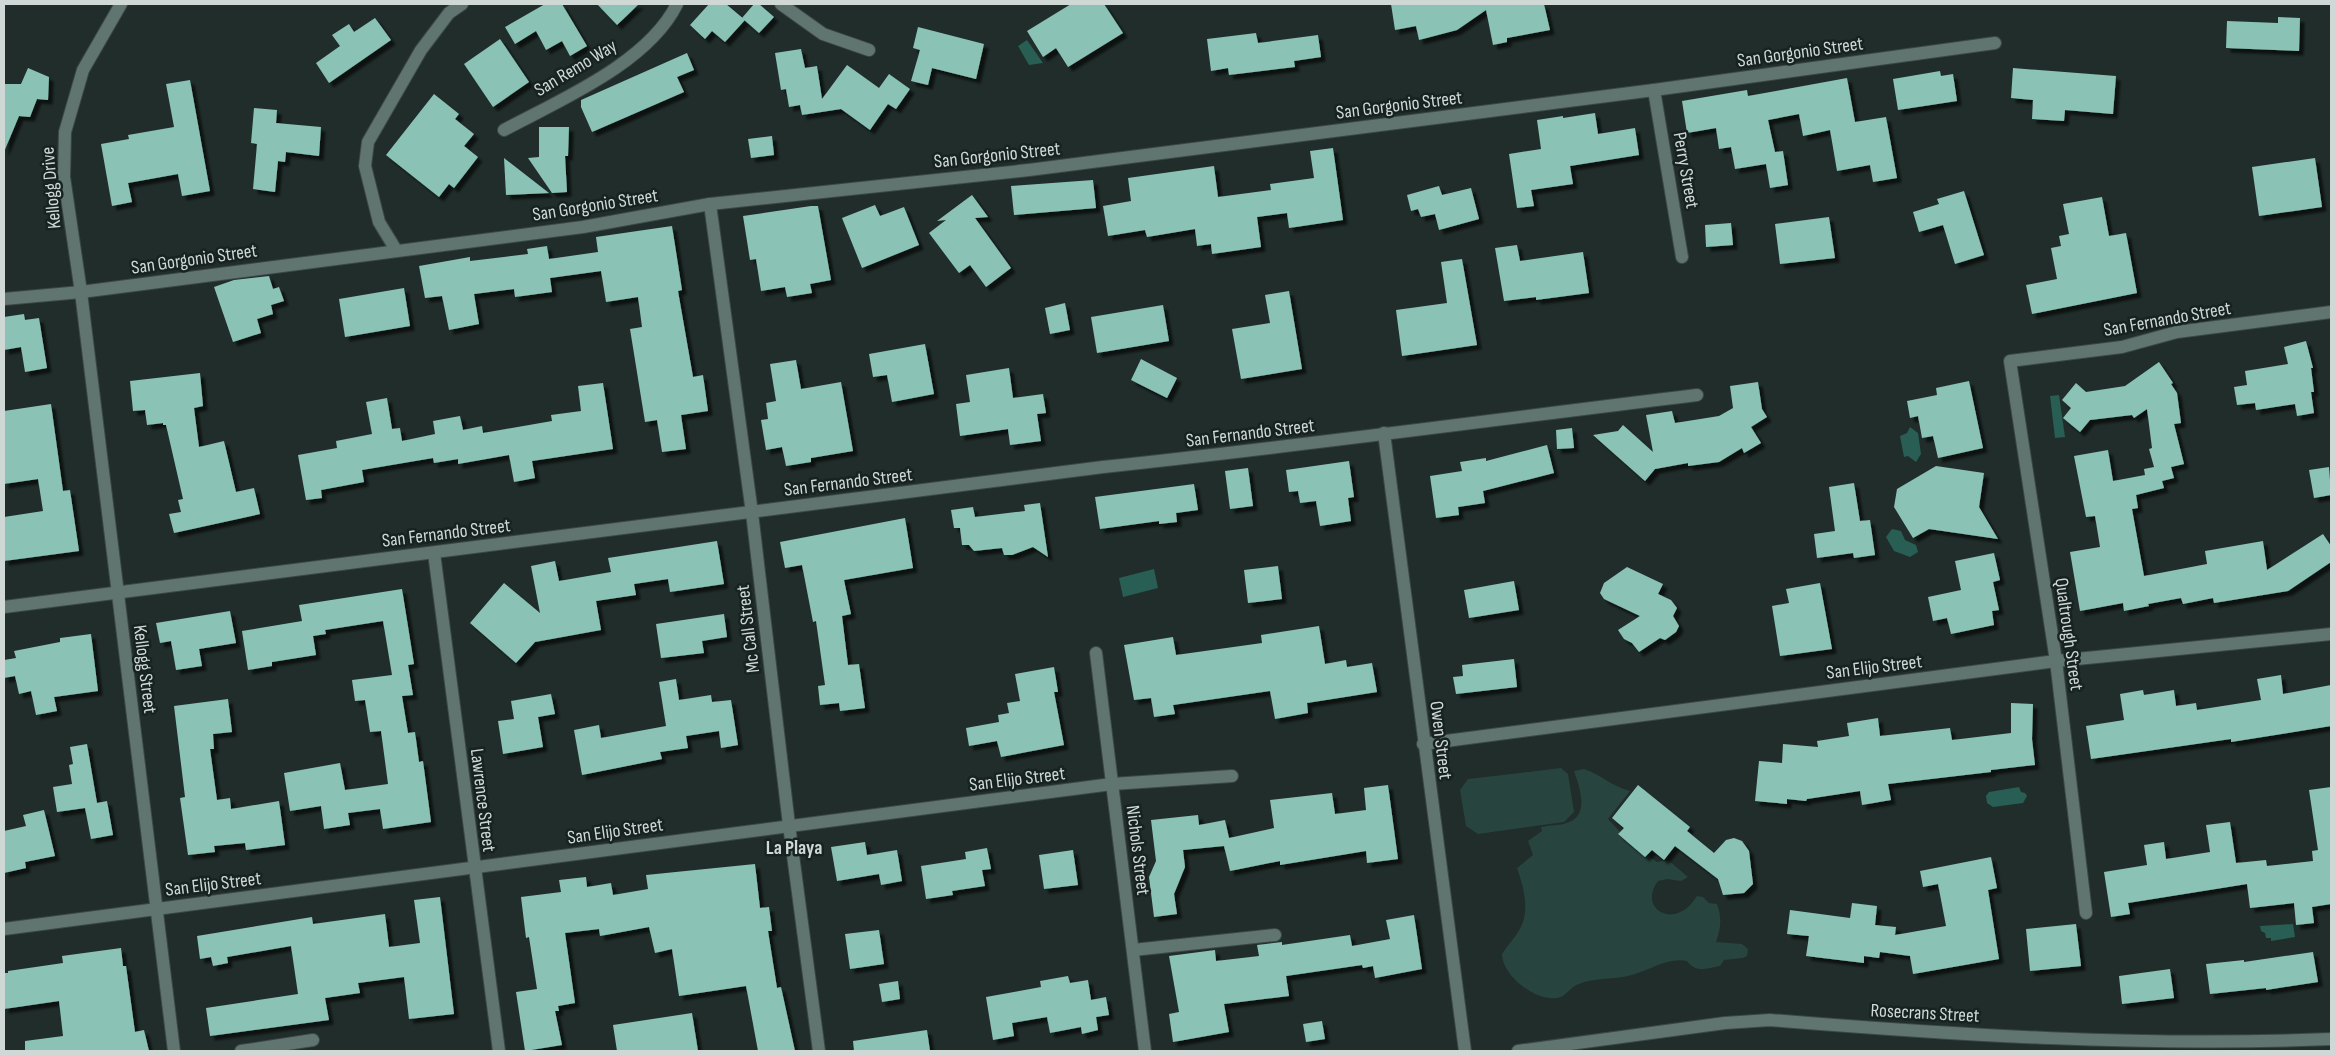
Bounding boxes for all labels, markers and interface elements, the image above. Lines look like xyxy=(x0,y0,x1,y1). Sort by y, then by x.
street label: San Gorgonio Street xyxy=(1736,32,1865,73)
street label: San Remo Way xyxy=(530,34,622,102)
street label: San Gorgonio Street xyxy=(1335,86,1464,125)
street label: Perry Street xyxy=(1667,130,1704,210)
street label: San Gorgonio Street xyxy=(933,137,1062,174)
street label: Kellogg Drive xyxy=(36,146,67,230)
street label: San Gorgonio Street xyxy=(531,184,660,227)
street label: San Gorgonio Street xyxy=(130,239,259,280)
street label: San Fernando Street xyxy=(2102,297,2233,342)
street label: San Fernando Street xyxy=(1185,414,1316,453)
street label: San Fernando Street xyxy=(783,463,914,502)
street label: San Fernando Street xyxy=(381,514,512,553)
street label: Qualtrough Street xyxy=(2049,576,2088,692)
street label: Mc Call Street xyxy=(732,583,765,674)
street label: Kellogg Street xyxy=(128,624,161,715)
street label: San Elijo Street xyxy=(1825,650,1924,685)
street label: Owen Street xyxy=(1424,700,1457,781)
street label: Lawrence Street xyxy=(465,747,500,853)
street label: San Elijo Street xyxy=(968,762,1067,797)
street label: Nichols Street xyxy=(1121,804,1154,897)
street label: San Elijo Street xyxy=(566,813,665,850)
district label: La Playa xyxy=(766,836,822,860)
street label: San Elijo Street xyxy=(164,867,263,902)
street label: Rosecrans Street xyxy=(1870,999,1980,1028)

